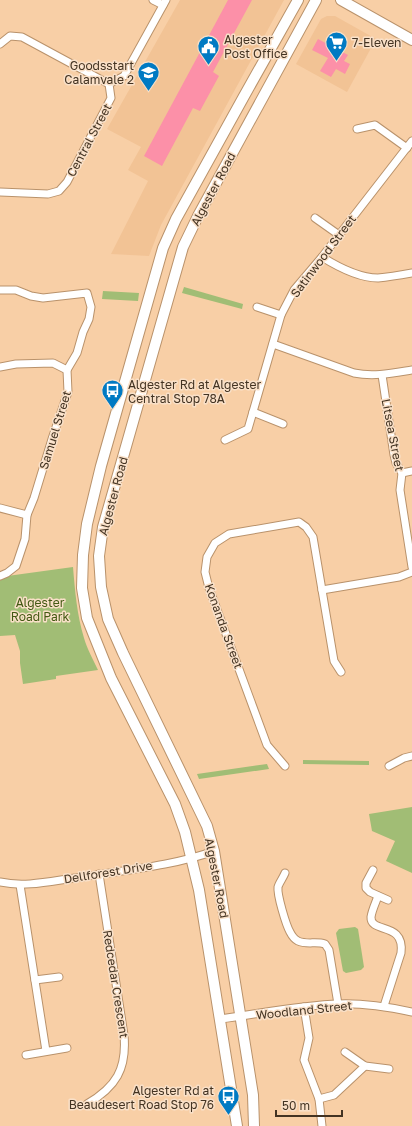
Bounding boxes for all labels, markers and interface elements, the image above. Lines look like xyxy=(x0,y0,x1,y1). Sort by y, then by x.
supermarket icon: 7-Eleven xyxy=(323,29,349,62)
place label: Algester Post Office xyxy=(224,32,288,61)
public building icon: Algester Post Office xyxy=(195,33,221,66)
place label: 7-Eleven xyxy=(352,35,402,50)
place label: Goodsstart Calamvale 2 xyxy=(64,58,134,87)
school or university icon: Goodsstart Calamvale 2 xyxy=(136,59,162,92)
street label: Central Street xyxy=(63,101,115,179)
street label: Algester Road xyxy=(187,150,239,228)
street label: Satinwood Street xyxy=(287,212,359,300)
place label: Algester Rd at Algester Central Stop 78A xyxy=(128,377,262,406)
bus stop icon: Algester Rd at Algester Central Stop 78A xyxy=(100,378,126,411)
street label: Samuel Street xyxy=(36,389,74,471)
street label: Litsea Street xyxy=(379,398,407,473)
street label: Algester Road xyxy=(95,455,131,537)
street label: Konanda Street xyxy=(202,581,246,671)
park label: Algester Road Park xyxy=(11,595,69,624)
street label: Algester Road xyxy=(202,837,232,919)
street label: Dellforest Drive xyxy=(63,858,153,886)
street label: Redcedar Crescent xyxy=(100,929,132,1039)
street label: Woodland Street xyxy=(255,997,353,1023)
place label: Algester Rd at Beaudesert Road Stop 76 xyxy=(69,1083,214,1112)
bus stop icon: Algester Rd at Beaudesert Road Stop 76 xyxy=(216,1084,242,1117)
scale bar xyxy=(276,1092,342,1118)
text: 50 m xyxy=(282,1098,310,1113)

